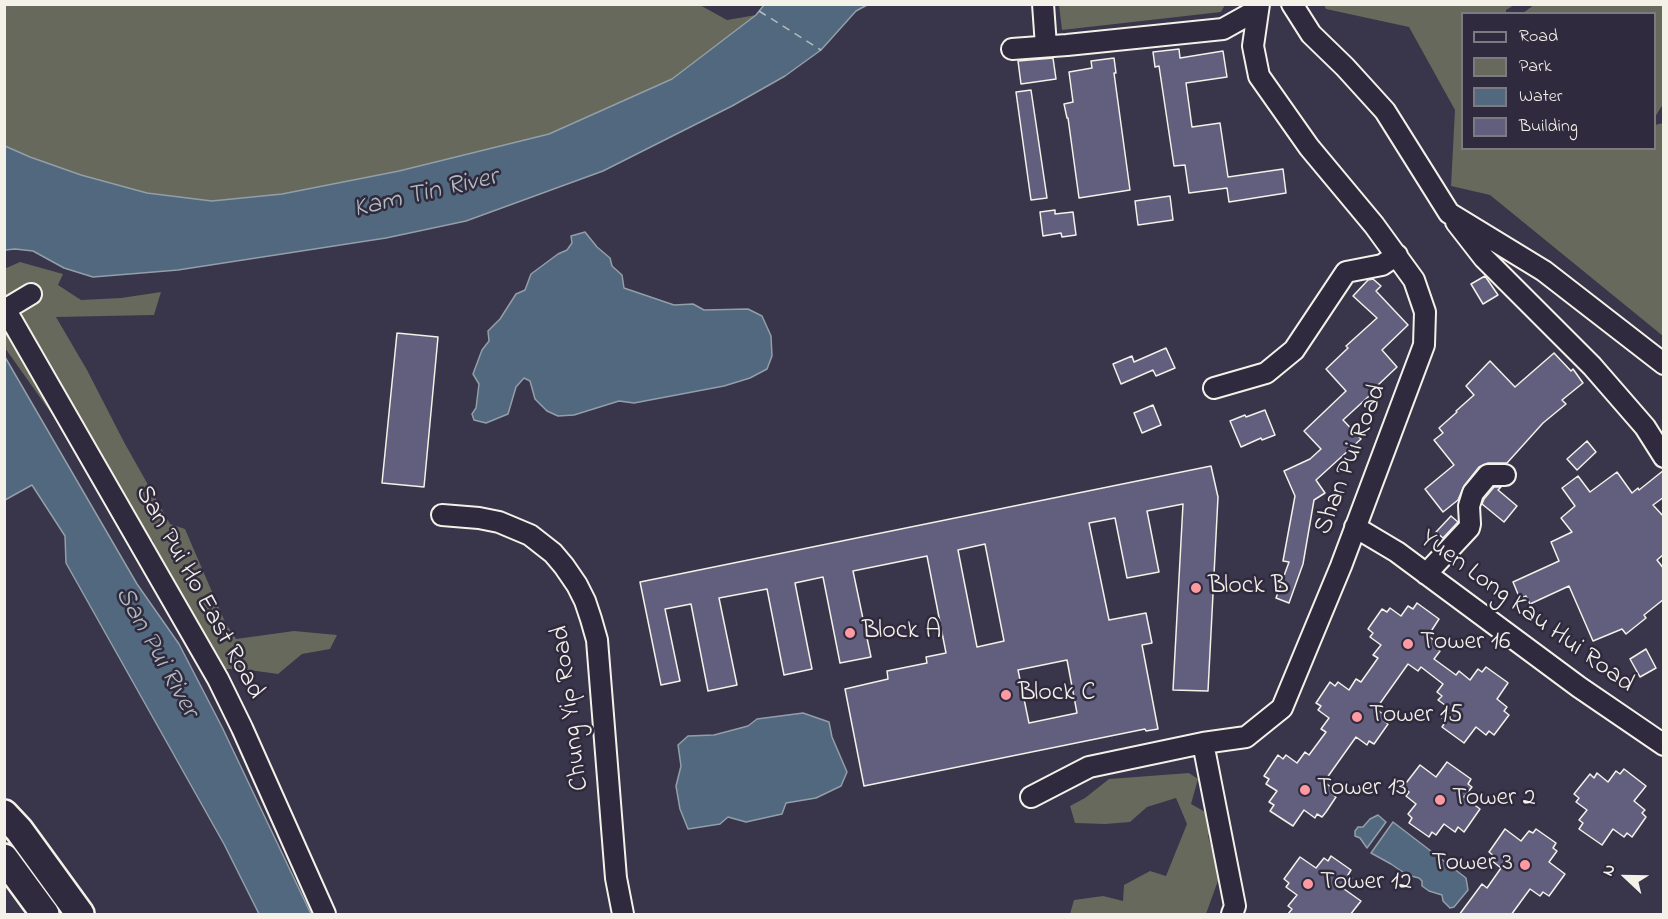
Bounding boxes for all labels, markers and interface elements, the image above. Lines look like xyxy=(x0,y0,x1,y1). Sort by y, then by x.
legend xyxy=(1461,12,1656,150)
text: Road xyxy=(1519,24,1558,50)
text: Park xyxy=(1519,54,1552,80)
text: Water xyxy=(1519,84,1562,110)
text: Building xyxy=(1519,114,1578,140)
water label: Kam Tin River xyxy=(351,163,501,227)
street label: Shan Pui Road xyxy=(1309,380,1395,540)
street label: San Pui Ho East Road xyxy=(126,481,270,705)
street label: Yuen Long Kau Hui Road xyxy=(1413,525,1639,701)
place label: Block B xyxy=(1208,572,1289,604)
marker: Block B xyxy=(1189,581,1203,595)
water label: San Pui River xyxy=(106,582,204,724)
place label: Block A xyxy=(862,617,941,649)
street label: Chung Yip Road xyxy=(546,624,598,792)
marker: Block A xyxy=(843,626,857,640)
place label: Tower 16 xyxy=(1420,628,1510,660)
marker: Tower 16 xyxy=(1401,637,1415,651)
place label: Block C xyxy=(1018,679,1096,711)
marker: Block C xyxy=(999,688,1013,702)
place label: Tower 15 xyxy=(1369,701,1463,733)
marker: Tower 15 xyxy=(1350,710,1364,724)
place label: Tower 13 xyxy=(1317,774,1407,806)
marker: Tower 13 xyxy=(1298,783,1312,797)
place label: Tower 2 xyxy=(1452,784,1536,816)
marker: Tower 2 xyxy=(1433,793,1447,807)
north arrow xyxy=(1596,847,1656,907)
place label: Tower 3 xyxy=(1432,849,1513,881)
marker: Tower 3 xyxy=(1518,858,1532,872)
text: N xyxy=(1596,861,1622,880)
place label: Tower 12 xyxy=(1320,868,1412,900)
marker: Tower 12 xyxy=(1301,877,1315,891)

